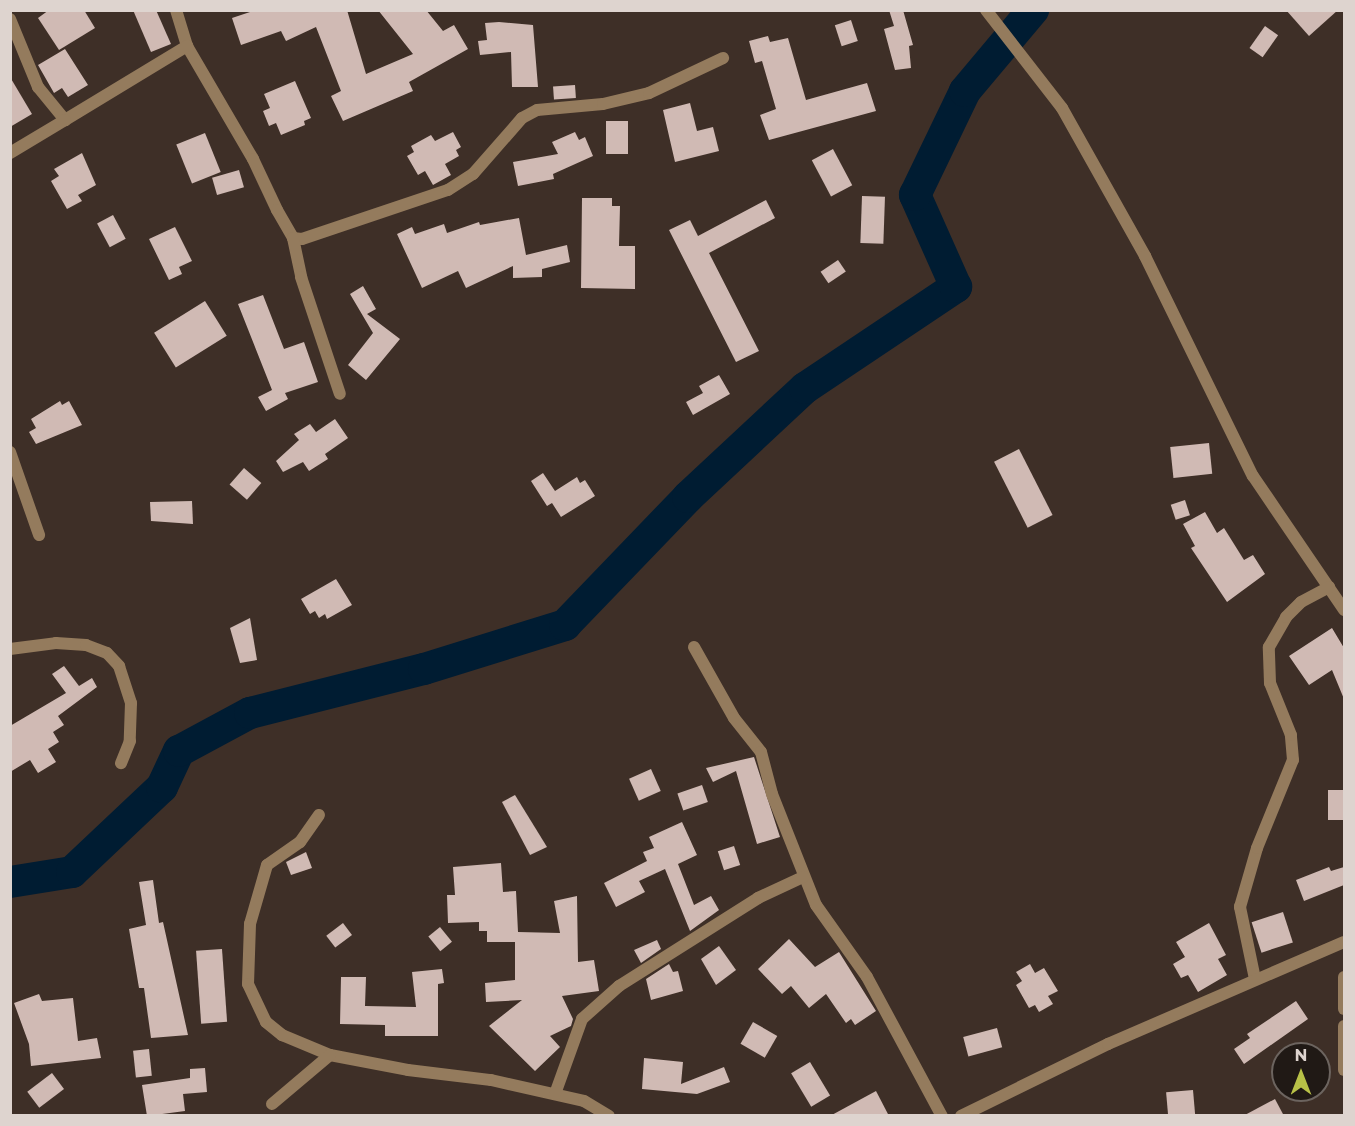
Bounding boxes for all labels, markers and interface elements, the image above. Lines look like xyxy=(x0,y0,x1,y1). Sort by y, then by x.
north arrow xyxy=(1271,1042,1331,1102)
text: N xyxy=(1295,1046,1307,1065)

